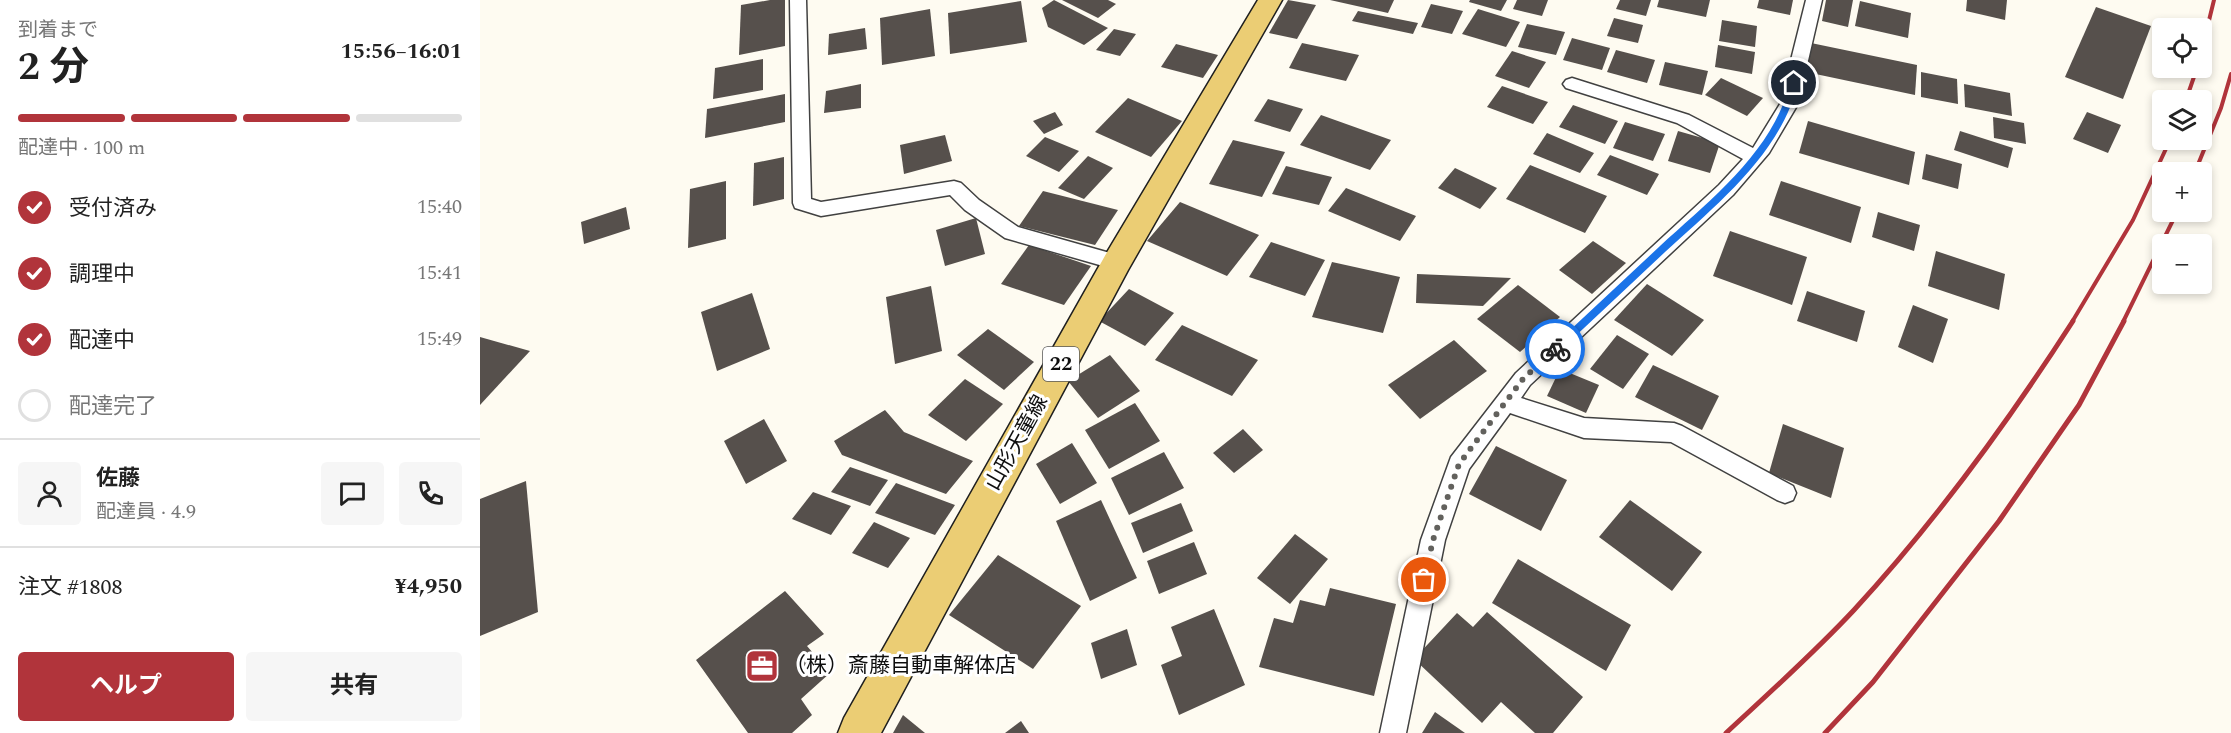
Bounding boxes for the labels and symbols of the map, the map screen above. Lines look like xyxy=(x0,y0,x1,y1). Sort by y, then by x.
pin xyxy=(1768,57,1819,108)
courier xyxy=(1525,319,1585,379)
road number: 22 xyxy=(1043,347,1079,381)
street label: 山形天童線 xyxy=(978,389,1056,497)
pin xyxy=(1398,554,1449,605)
office icon: （株）斎藤自動車解体店 xyxy=(744,648,780,684)
place label: （株）斎藤自動車解体店 xyxy=(785,650,1016,682)

